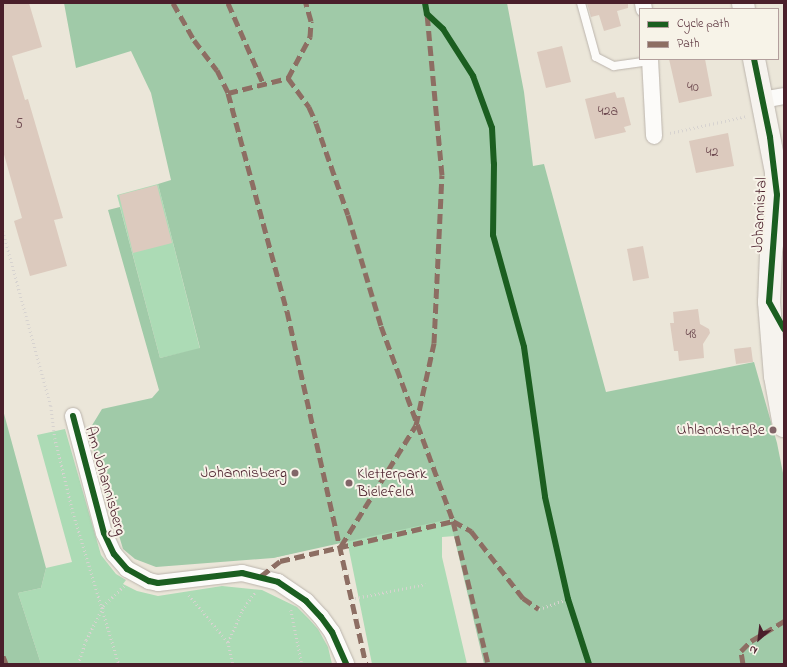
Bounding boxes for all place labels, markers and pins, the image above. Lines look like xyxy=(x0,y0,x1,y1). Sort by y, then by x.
place label: Uhlandstraße xyxy=(676,420,765,440)
marker: Uhlandstraße xyxy=(768,425,778,435)
place label: Johannisberg xyxy=(201,463,287,483)
place label: Kletterpark Bielefeld xyxy=(357,464,427,502)
marker: Johannisberg xyxy=(290,468,300,478)
marker: Kletterpark Bielefeld xyxy=(344,478,354,488)

